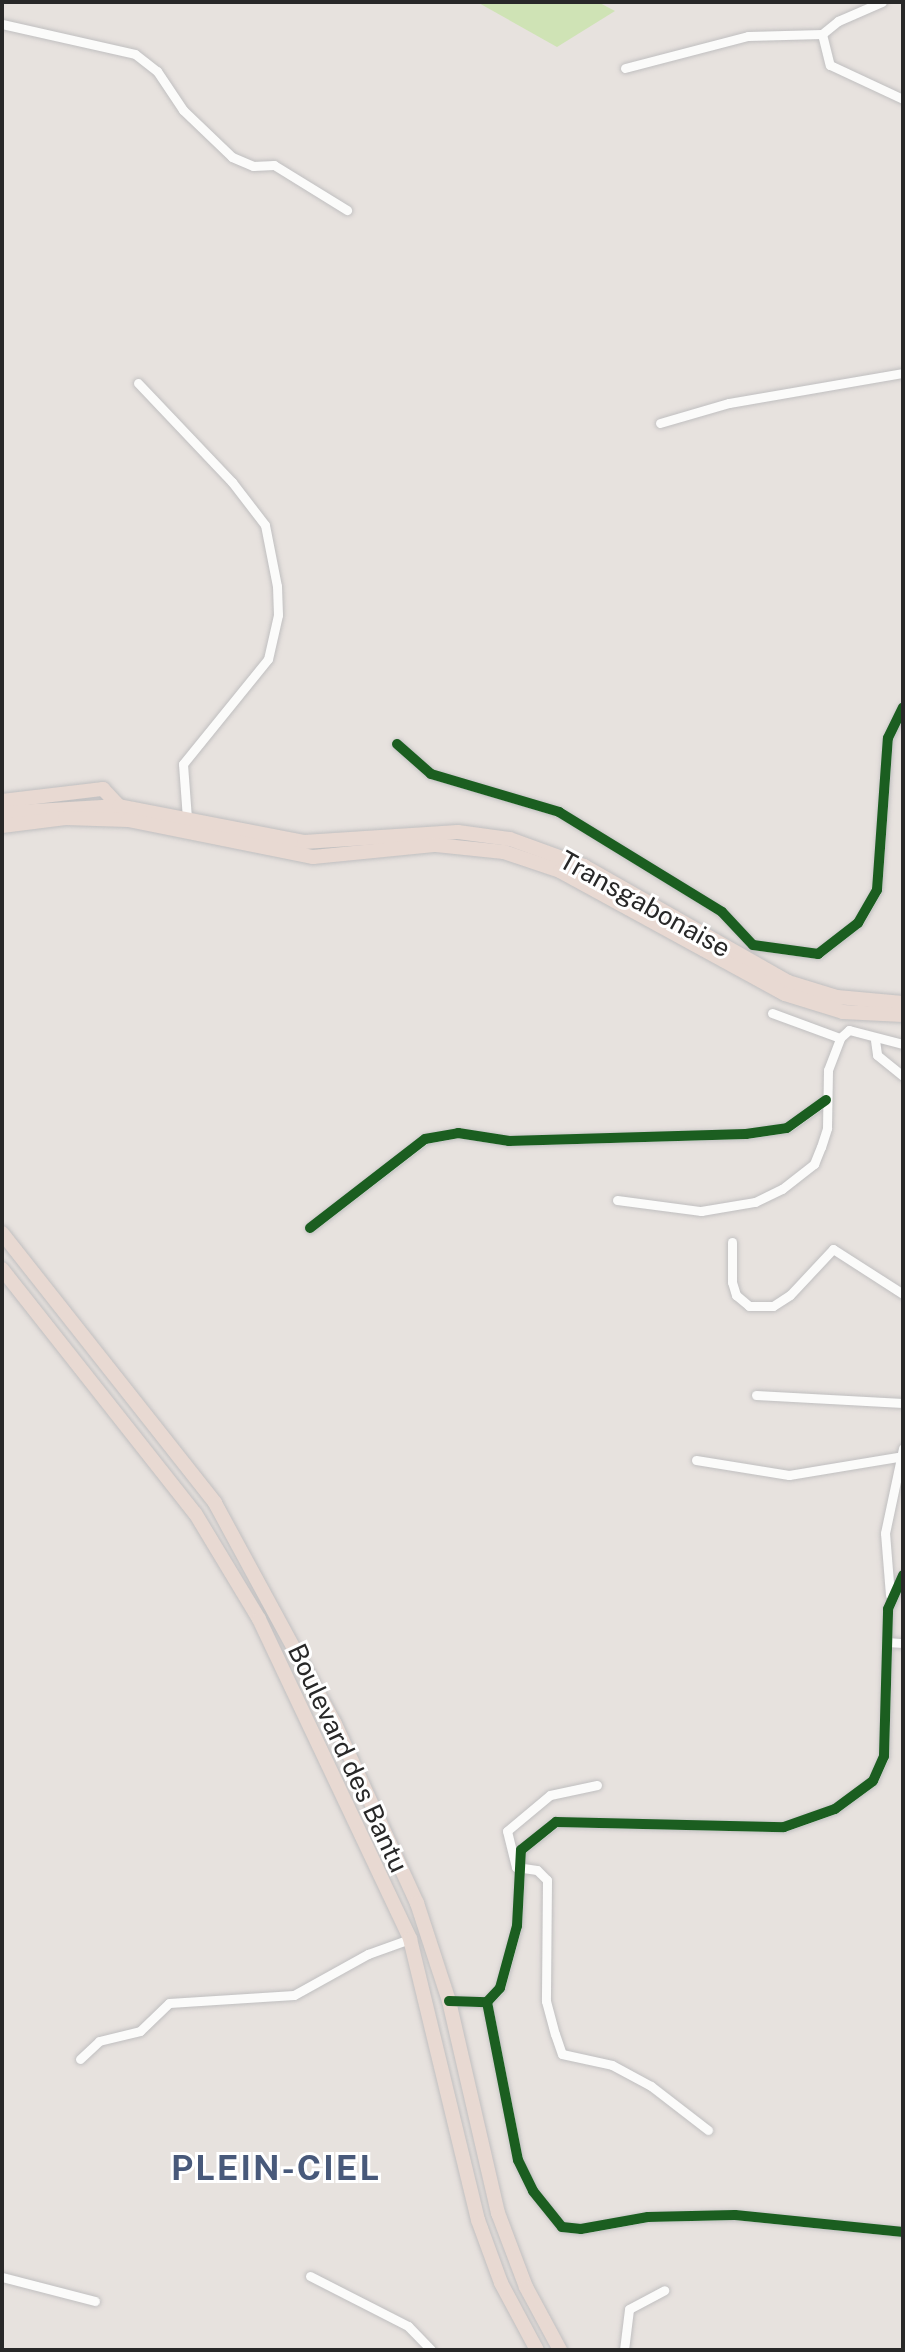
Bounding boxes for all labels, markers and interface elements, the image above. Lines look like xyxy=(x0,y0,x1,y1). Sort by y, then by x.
street label: Transgabonaise xyxy=(554,844,736,964)
street label: Boulevard des Bantu xyxy=(281,1639,415,1877)
district label: PLEIN-CIEL xyxy=(171,2149,381,2189)

